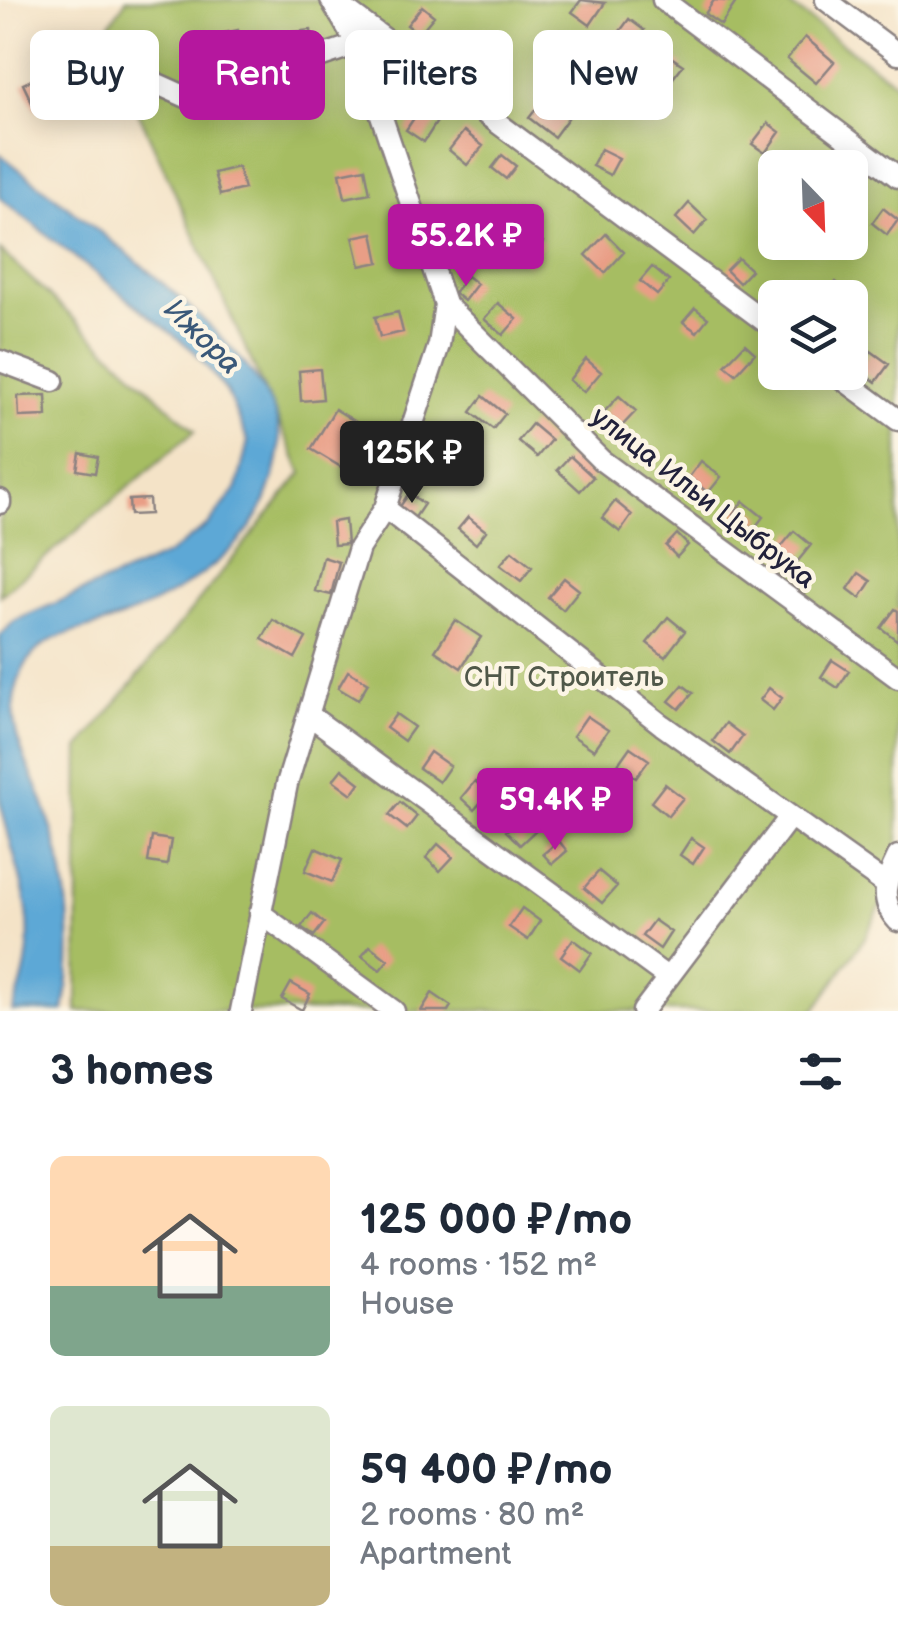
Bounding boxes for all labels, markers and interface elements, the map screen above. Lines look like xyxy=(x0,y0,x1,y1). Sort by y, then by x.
chip: Buy xyxy=(30,30,159,120)
chip: Rent xyxy=(179,30,325,120)
chip: Filters xyxy=(345,30,513,120)
chip: New xyxy=(533,30,673,120)
north arrow xyxy=(758,150,868,260)
map controls xyxy=(758,150,868,390)
pin: 55.2K ₽ xyxy=(374,204,558,289)
text: 55.2K ₽ xyxy=(410,217,522,256)
button: layers xyxy=(758,280,868,390)
water label: Ижора xyxy=(156,292,248,382)
street label: улица Ильи Цыбрука xyxy=(584,400,822,596)
pin: 125K ₽ xyxy=(331,421,493,506)
text: 125K ₽ xyxy=(362,434,462,473)
park label: СНТ Строитель xyxy=(464,661,664,694)
pin: 59.4K ₽ xyxy=(463,768,647,853)
text: 59.4K ₽ xyxy=(499,781,611,820)
icon: filters xyxy=(793,1044,848,1099)
text: 3 homes xyxy=(50,1046,213,1097)
text: 125 000 ₽/mo xyxy=(360,1195,632,1246)
icon: home xyxy=(130,1196,250,1316)
text: 4 rooms · 152 m² xyxy=(360,1246,597,1285)
text: House xyxy=(360,1285,454,1324)
text: 59 400 ₽/mo xyxy=(360,1445,612,1496)
icon: home xyxy=(130,1446,250,1566)
text: 2 rooms · 80 m² xyxy=(360,1496,584,1535)
text: Apartment xyxy=(360,1535,511,1574)

